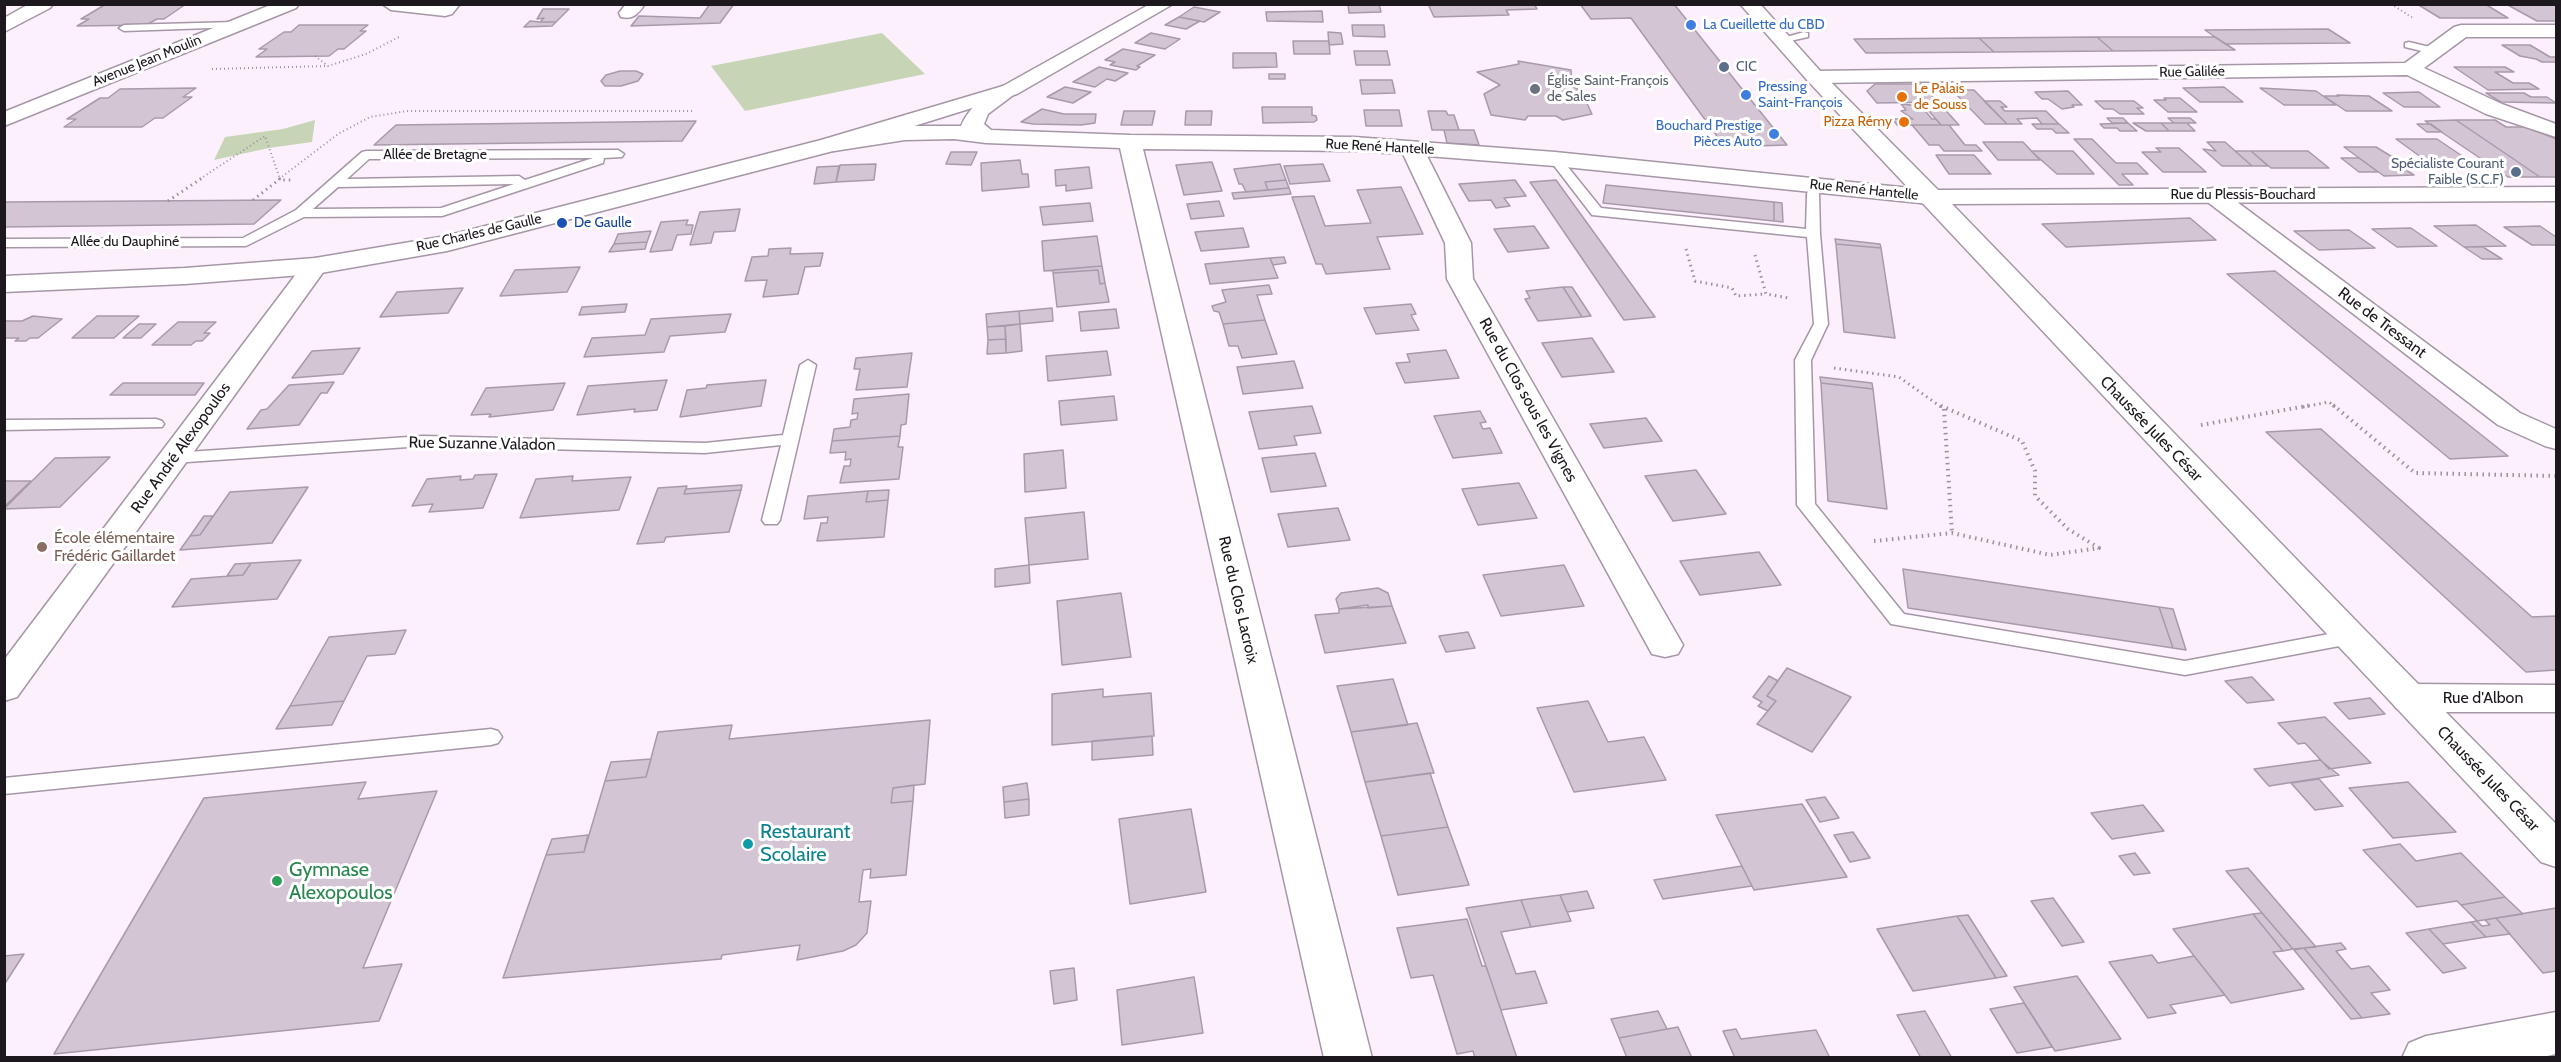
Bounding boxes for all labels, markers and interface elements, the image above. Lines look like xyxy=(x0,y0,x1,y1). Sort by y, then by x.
place label: La Cueillette du CBD xyxy=(1703,17,1825,33)
marker: La Cueillette du CBD xyxy=(1684,18,1698,32)
street label: Avenue Jean Moulin xyxy=(90,31,204,91)
place label: CIC xyxy=(1736,59,1757,75)
marker: CIC xyxy=(1717,60,1731,74)
street label: Rue Galilée xyxy=(2159,63,2225,81)
place label: Église Saint-François de Sales xyxy=(1547,73,1668,106)
place label: Pressing Saint-François xyxy=(1758,79,1843,112)
place label: Le Palais de Souss xyxy=(1914,81,1967,114)
marker: Église Saint-François de Sales xyxy=(1528,82,1542,96)
marker: Pressing Saint-François xyxy=(1739,88,1753,102)
marker: Le Palais de Souss xyxy=(1895,90,1909,104)
place label: Pizza Rémy xyxy=(1824,114,1892,130)
marker: Pizza Rémy xyxy=(1897,115,1911,129)
place label: Bouchard Prestige Pièces Auto xyxy=(1656,118,1762,150)
marker: Bouchard Prestige Pièces Auto xyxy=(1767,127,1781,141)
street label: Rue René Hantelle xyxy=(1325,136,1435,158)
street label: Allée de Bretagne xyxy=(383,147,487,163)
place label: Spécialiste Courant Faible (S.C.F) xyxy=(2391,156,2504,188)
marker: Spécialiste Courant Faible (S.C.F) xyxy=(2509,165,2523,179)
street label: Rue René Hantelle xyxy=(1809,176,1919,204)
street label: Rue du Plessis-Bouchard xyxy=(2171,187,2315,203)
street label: Rue Charles de Gaulle xyxy=(415,210,543,256)
place label: De Gaulle xyxy=(574,215,632,231)
marker: De Gaulle xyxy=(555,216,569,230)
street label: Allée du Dauphiné xyxy=(71,234,179,250)
street label: Rue de Tressant xyxy=(2334,284,2430,362)
street label: Rue du Clos sous les Vignes xyxy=(1475,315,1581,485)
street label: Chaussée Jules César xyxy=(2096,372,2206,486)
street label: Rue André Alexopoulos xyxy=(127,379,235,517)
street label: Rue Suzanne Valadon xyxy=(408,433,556,455)
place label: École élémentaire Frédéric Gaillardet xyxy=(54,528,175,566)
street label: Rue du Clos Lacroix xyxy=(1214,534,1262,666)
marker: École élémentaire Frédéric Gaillardet xyxy=(35,540,49,554)
street label: Rue d'Albon xyxy=(2443,688,2523,708)
street label: Chaussée Jules César xyxy=(2433,722,2543,836)
place label: Restaurant Scolaire xyxy=(760,820,851,867)
marker: Restaurant Scolaire xyxy=(741,837,755,851)
place label: Gymnase Alexopoulos xyxy=(289,858,393,905)
marker: Gymnase Alexopoulos xyxy=(270,874,284,888)

